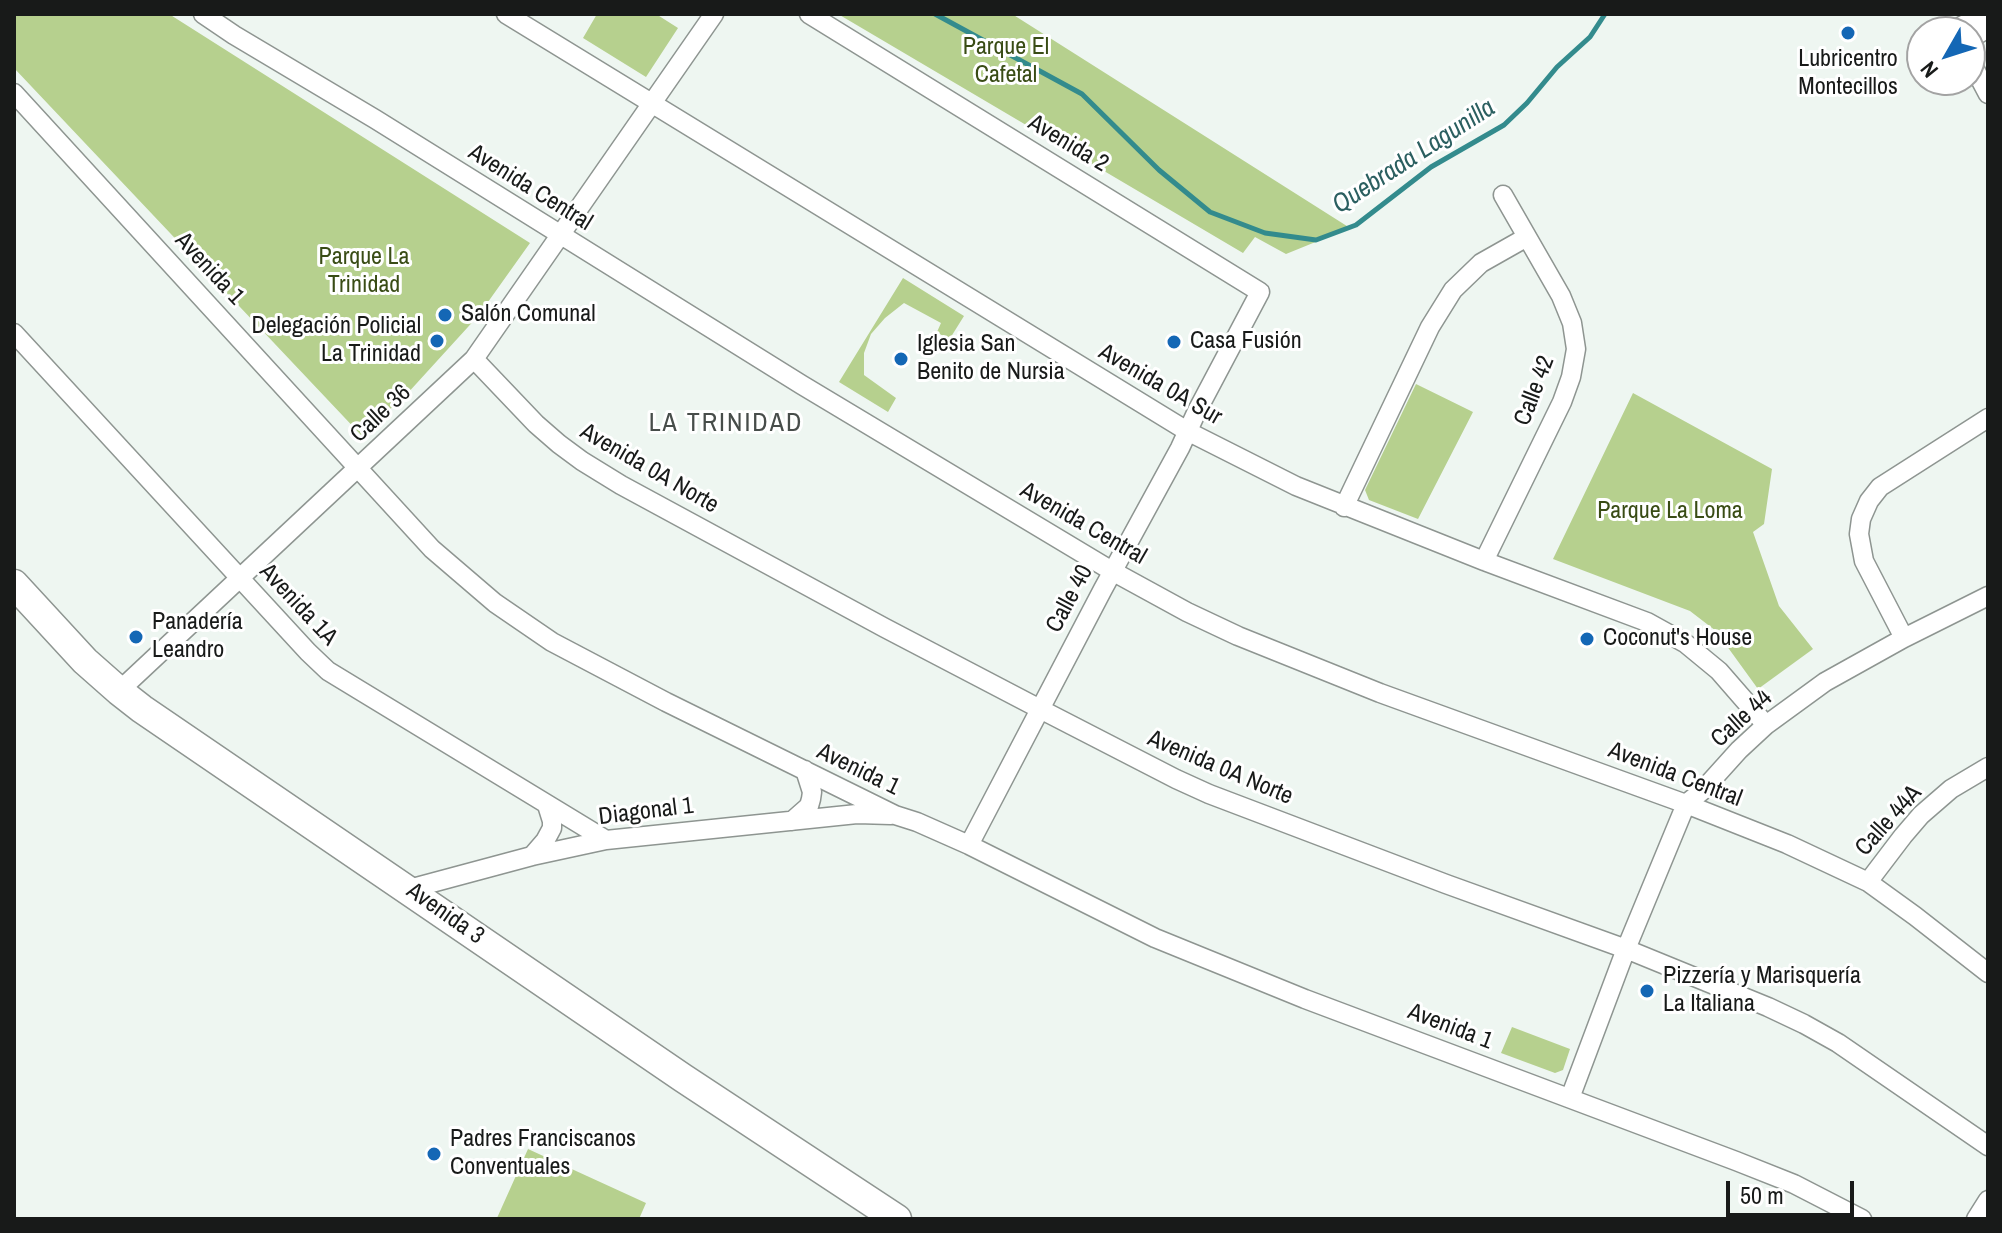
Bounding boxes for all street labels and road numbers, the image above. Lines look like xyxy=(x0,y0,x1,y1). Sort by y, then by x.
street label: Avenida 2 xyxy=(1023,109,1113,179)
street label: Avenida Central xyxy=(463,138,597,238)
street label: Avenida 1 xyxy=(168,227,250,311)
street label: Avenida 0A Sur xyxy=(1093,338,1227,432)
street label: Calle 42 xyxy=(1509,352,1561,430)
street label: Calle 36 xyxy=(345,379,417,449)
street label: Avenida 0A Norte xyxy=(575,418,723,520)
street label: Avenida Central xyxy=(1015,476,1151,572)
street label: Avenida 1A xyxy=(253,558,343,652)
street label: Calle 40 xyxy=(1040,560,1100,638)
street label: Calle 44 xyxy=(1706,684,1778,754)
street label: Avenida 0A Norte xyxy=(1143,724,1297,812)
street label: Avenida Central xyxy=(1604,736,1746,814)
street label: Avenida 1 xyxy=(812,738,904,802)
street label: Calle 44A xyxy=(1850,780,1928,862)
street label: Diagonal 1 xyxy=(597,792,695,832)
street label: Avenida 3 xyxy=(401,877,489,951)
street label: Avenida 1 xyxy=(1404,998,1496,1056)

